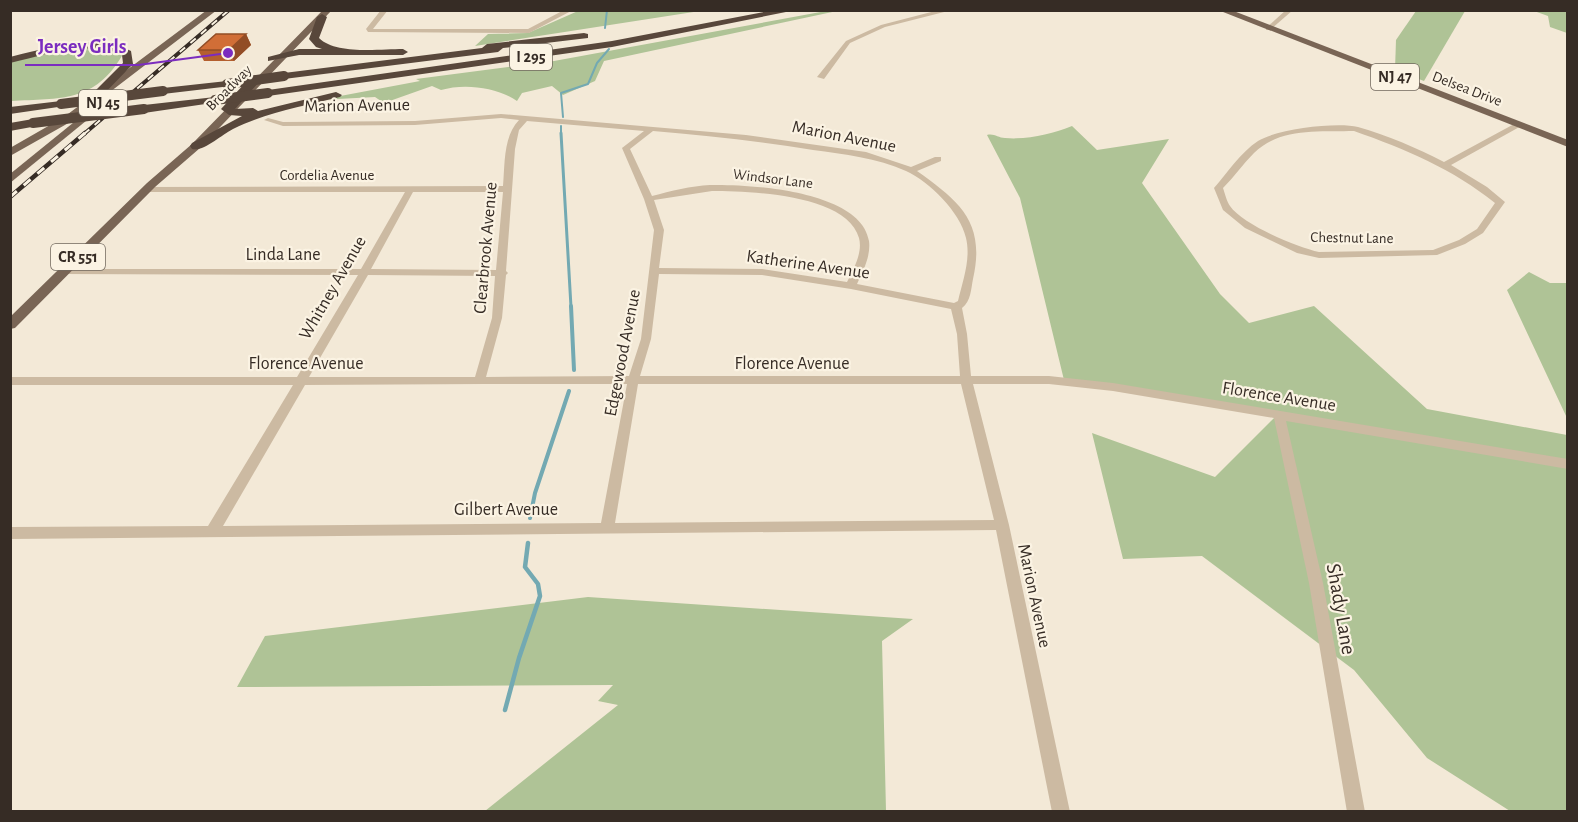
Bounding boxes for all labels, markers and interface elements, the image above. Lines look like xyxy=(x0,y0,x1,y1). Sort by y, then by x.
callout: Jersey Girls xyxy=(25,27,138,65)
text: Jersey Girls xyxy=(38,37,127,57)
road number: I 295 xyxy=(510,44,552,70)
street label: Broadway xyxy=(203,62,255,114)
road number: NJ 47 xyxy=(1371,64,1419,90)
street label: Delsea Drive xyxy=(1430,69,1504,109)
road number: NJ 45 xyxy=(79,90,127,116)
street label: Marion Avenue xyxy=(304,96,410,116)
street label: Marion Avenue xyxy=(790,118,898,156)
street label: Windsor Lane xyxy=(732,167,814,191)
street label: Cordelia Avenue xyxy=(280,168,374,183)
street label: Clearbrook Avenue xyxy=(471,181,501,315)
street label: Chestnut Lane xyxy=(1310,230,1394,246)
street label: Whitney Avenue xyxy=(296,233,370,343)
road number: CR 551 xyxy=(51,244,105,270)
street label: Linda Lane xyxy=(246,246,320,264)
street label: Katherine Avenue xyxy=(745,247,871,283)
street label: Edgewood Avenue xyxy=(602,288,644,418)
street label: Florence Avenue xyxy=(249,355,363,373)
street label: Florence Avenue xyxy=(735,355,849,373)
street label: Florence Avenue xyxy=(1221,379,1337,415)
street label: Gilbert Avenue xyxy=(454,501,558,519)
street label: Marion Avenue xyxy=(1014,542,1054,650)
street label: Shady Lane xyxy=(1323,562,1359,656)

